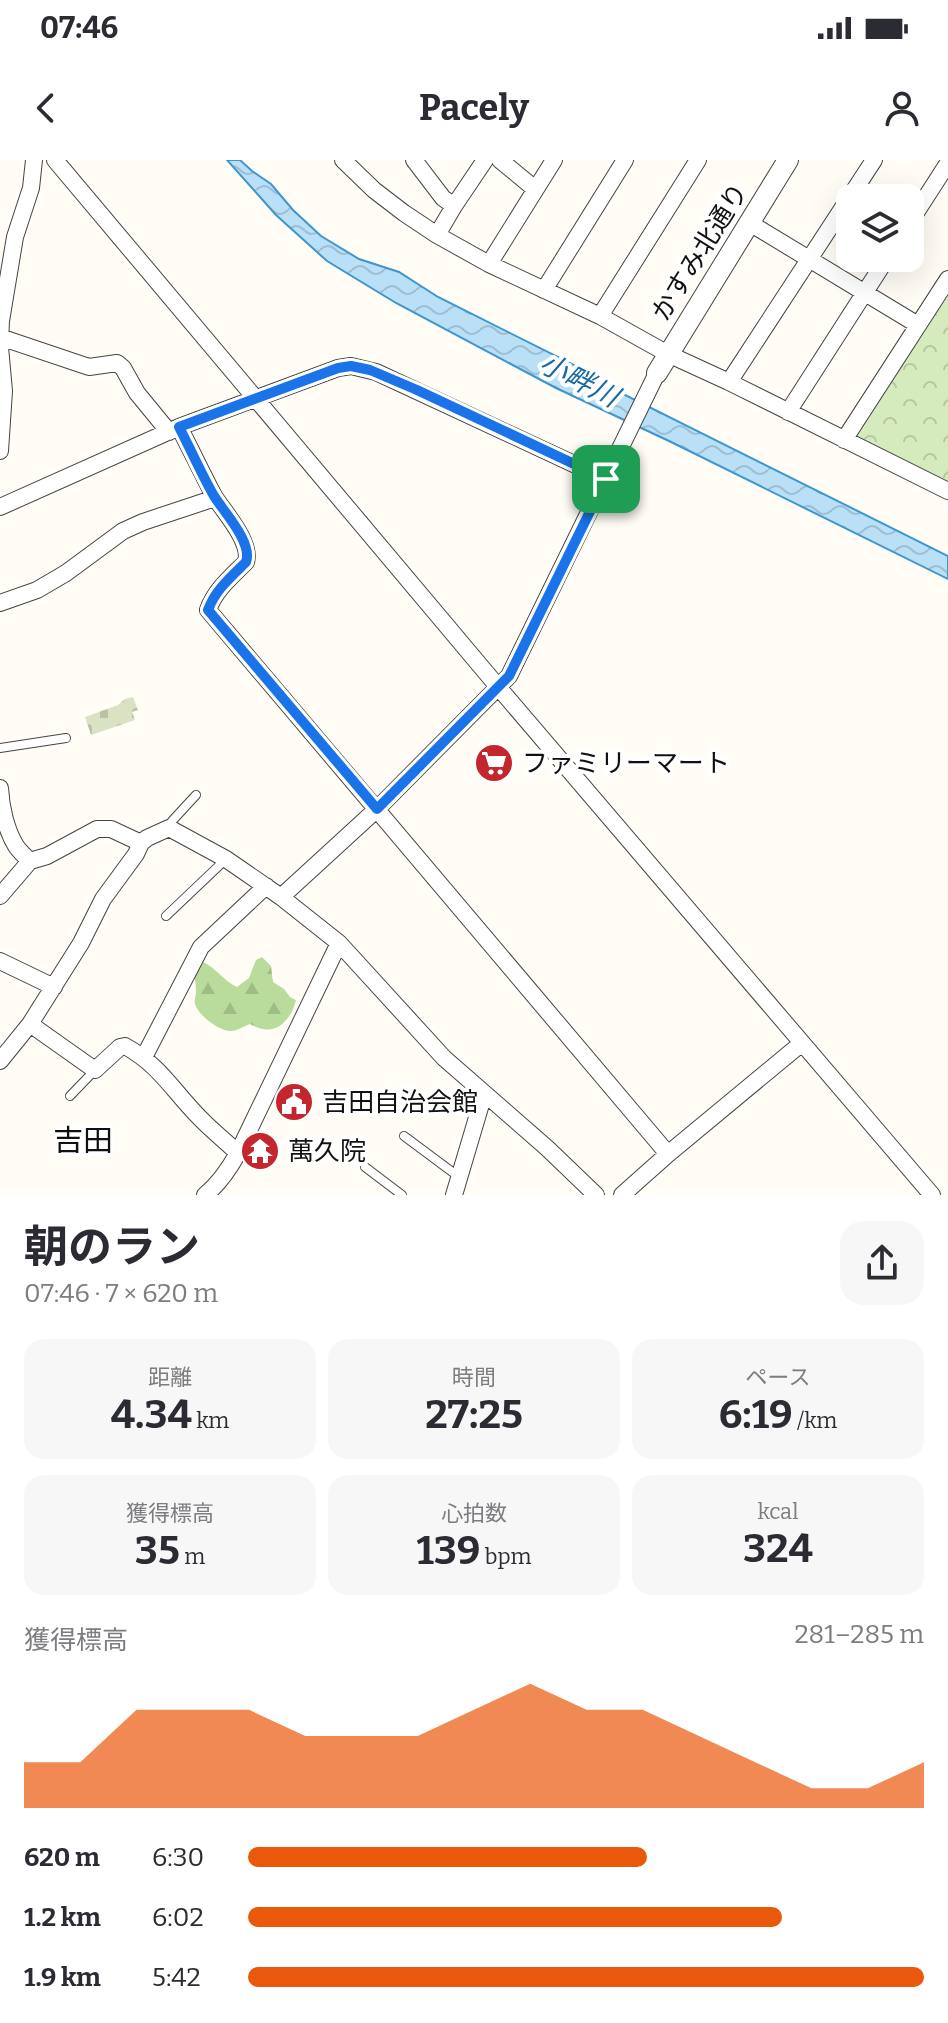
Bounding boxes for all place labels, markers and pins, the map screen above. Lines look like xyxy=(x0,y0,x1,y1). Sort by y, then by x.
pin xyxy=(572,445,640,513)
supermarket icon: ファミリーマート xyxy=(473,742,515,784)
place label: ファミリーマート xyxy=(522,748,730,779)
public building icon: 吉田自治会館 xyxy=(273,1081,315,1123)
place label: 吉田自治会館 xyxy=(322,1087,478,1118)
temple icon: 萬久院 xyxy=(239,1130,281,1172)
place label: 萬久院 xyxy=(288,1136,366,1167)

